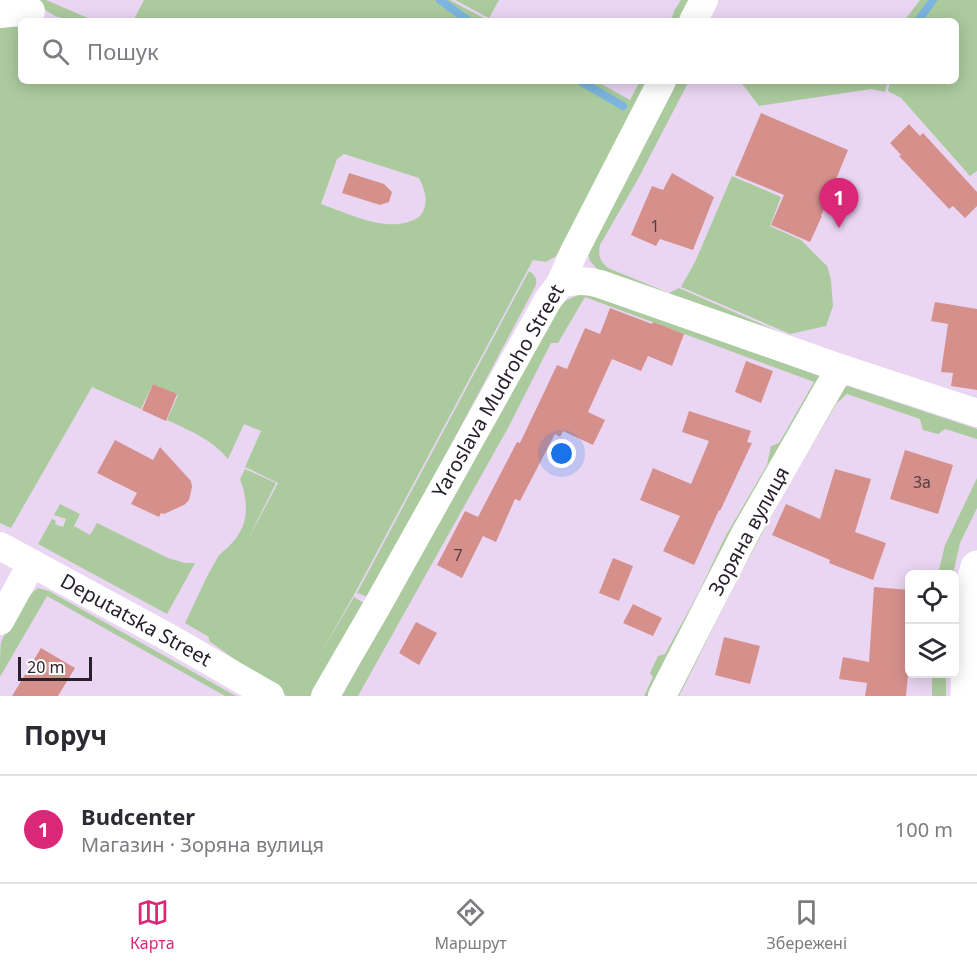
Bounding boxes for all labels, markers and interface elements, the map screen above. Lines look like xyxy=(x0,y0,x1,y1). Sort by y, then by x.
search box xyxy=(18,18,959,84)
icon: search xyxy=(39,35,72,68)
text: Пошук xyxy=(87,36,159,66)
pin: 1 xyxy=(820,178,858,228)
house number: 1 xyxy=(650,215,660,237)
street label: Yaroslava Mudroho Street xyxy=(425,279,570,502)
your location xyxy=(547,439,576,468)
street label: Зоряна вулиця xyxy=(702,461,795,600)
house number: 3а xyxy=(913,471,931,493)
house number: 7 xyxy=(453,544,463,566)
street label: Deputatska Street xyxy=(56,567,217,672)
map controls xyxy=(905,570,959,678)
button: locate xyxy=(905,570,959,624)
button: layers xyxy=(905,624,959,678)
scale bar xyxy=(18,654,92,682)
text: 20 m xyxy=(27,656,64,678)
text: Поруч xyxy=(24,717,107,753)
text: Budcenter xyxy=(81,801,195,831)
text: 1 xyxy=(38,816,49,843)
text: 100 m xyxy=(895,816,953,843)
text: Магазин · Зоряна вулиця xyxy=(81,831,324,858)
tab: Карта xyxy=(130,896,175,954)
tab: Маршрут xyxy=(434,896,507,954)
tab: Збережені xyxy=(767,896,847,954)

